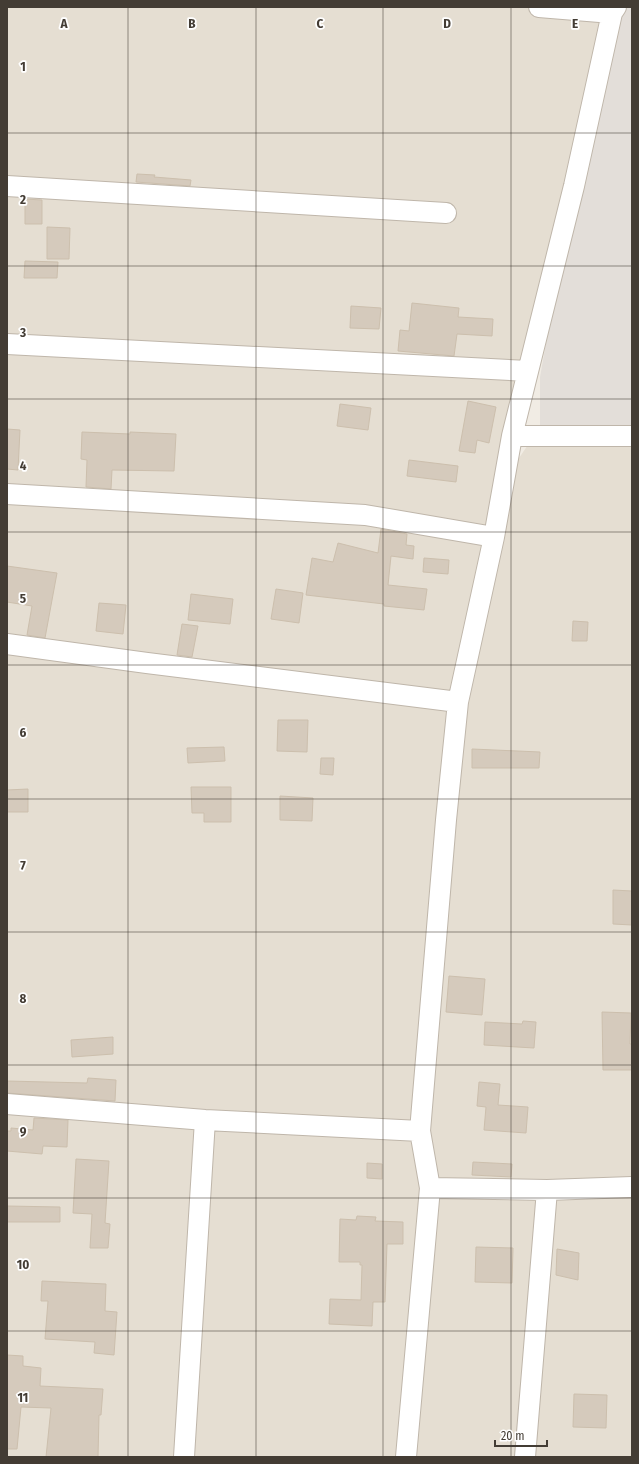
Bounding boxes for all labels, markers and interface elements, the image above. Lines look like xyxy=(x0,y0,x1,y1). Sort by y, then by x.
text: A xyxy=(59,16,68,31)
text: B xyxy=(188,16,196,31)
text: C xyxy=(317,16,324,31)
text: D xyxy=(443,16,451,31)
text: E xyxy=(572,16,578,31)
text: 1 xyxy=(20,59,26,74)
text: 2 xyxy=(19,192,26,207)
text: 3 xyxy=(19,325,26,340)
text: 4 xyxy=(20,458,27,473)
text: 5 xyxy=(20,591,26,606)
text: 6 xyxy=(20,725,27,740)
text: 7 xyxy=(20,858,26,873)
text: 8 xyxy=(20,991,27,1006)
text: 9 xyxy=(20,1124,27,1139)
text: 10 xyxy=(17,1257,29,1272)
text: 11 xyxy=(18,1390,28,1405)
scale bar xyxy=(495,1422,547,1448)
text: 20 m xyxy=(501,1429,525,1443)

